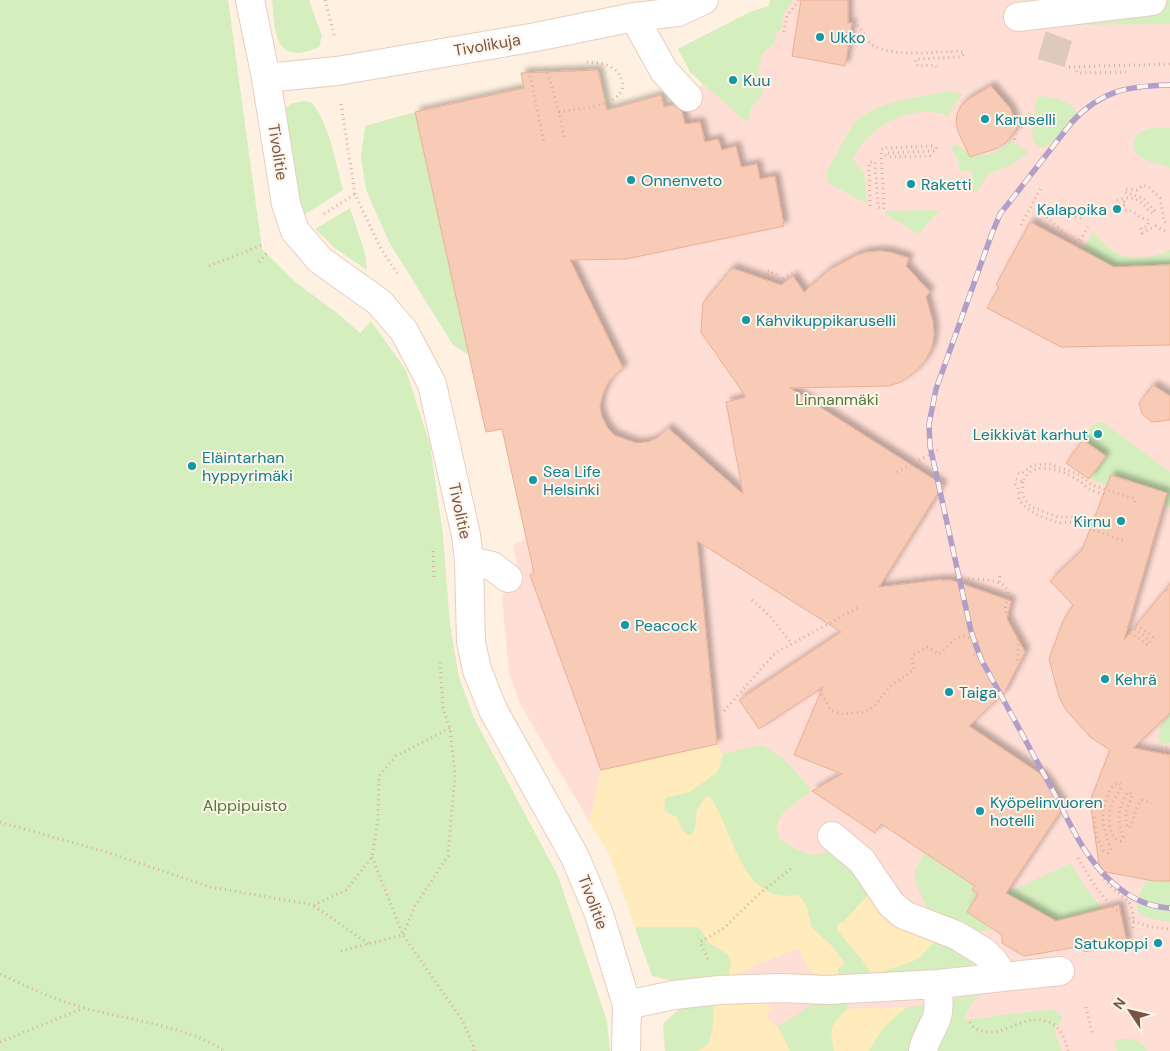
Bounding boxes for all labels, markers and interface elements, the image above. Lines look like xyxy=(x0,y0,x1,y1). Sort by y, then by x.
place label: Ukko xyxy=(830,27,866,48)
street label: Tivolikuja xyxy=(452,29,522,61)
marker: Ukko xyxy=(814,31,826,43)
place label: Kuu xyxy=(743,70,770,91)
marker: Kuu xyxy=(727,74,739,86)
place label: Karuselli xyxy=(995,109,1056,130)
marker: Karuselli xyxy=(979,113,991,125)
street label: Tivolitie xyxy=(263,122,293,182)
place label: Onnenveto xyxy=(641,170,722,191)
marker: Onnenveto xyxy=(625,174,637,186)
place label: Raketti xyxy=(921,174,972,195)
marker: Raketti xyxy=(905,178,917,190)
place label: Kalapoika xyxy=(1037,199,1107,220)
marker: Kalapoika xyxy=(1111,203,1123,215)
place label: Kahvikuppikaruselli xyxy=(756,310,896,331)
marker: Kahvikuppikaruselli xyxy=(740,314,752,326)
park label: Linnanmäki xyxy=(795,389,879,410)
place label: Leikkivät karhut xyxy=(973,424,1088,445)
marker: Leikkivät karhut xyxy=(1092,428,1104,440)
place label: Eläintarhan hyppyrimäki xyxy=(202,447,293,486)
marker: Eläintarhan hyppyrimäki xyxy=(186,460,198,472)
place label: Sea Life Helsinki xyxy=(543,461,601,500)
marker: Sea Life Helsinki xyxy=(527,474,539,486)
street label: Tivolitie xyxy=(444,481,476,541)
place label: Kirnu xyxy=(1074,511,1111,532)
marker: Kirnu xyxy=(1115,515,1127,527)
place label: Peacock xyxy=(635,615,697,636)
marker: Peacock xyxy=(619,619,631,631)
place label: Kehrä xyxy=(1115,669,1157,690)
marker: Kehrä xyxy=(1099,673,1111,685)
place label: Taiga xyxy=(959,682,997,703)
marker: Taiga xyxy=(943,686,955,698)
place label: Kyöpelinvuoren hotelli xyxy=(990,792,1103,831)
park label: Alppipuisto xyxy=(203,795,287,816)
marker: Kyöpelinvuoren hotelli xyxy=(974,805,986,817)
street label: Tivolitie xyxy=(573,872,613,932)
place label: Satukoppi xyxy=(1074,933,1148,954)
marker: Satukoppi xyxy=(1152,937,1164,949)
north arrow xyxy=(1105,986,1155,1036)
text: N xyxy=(1109,994,1130,1013)

